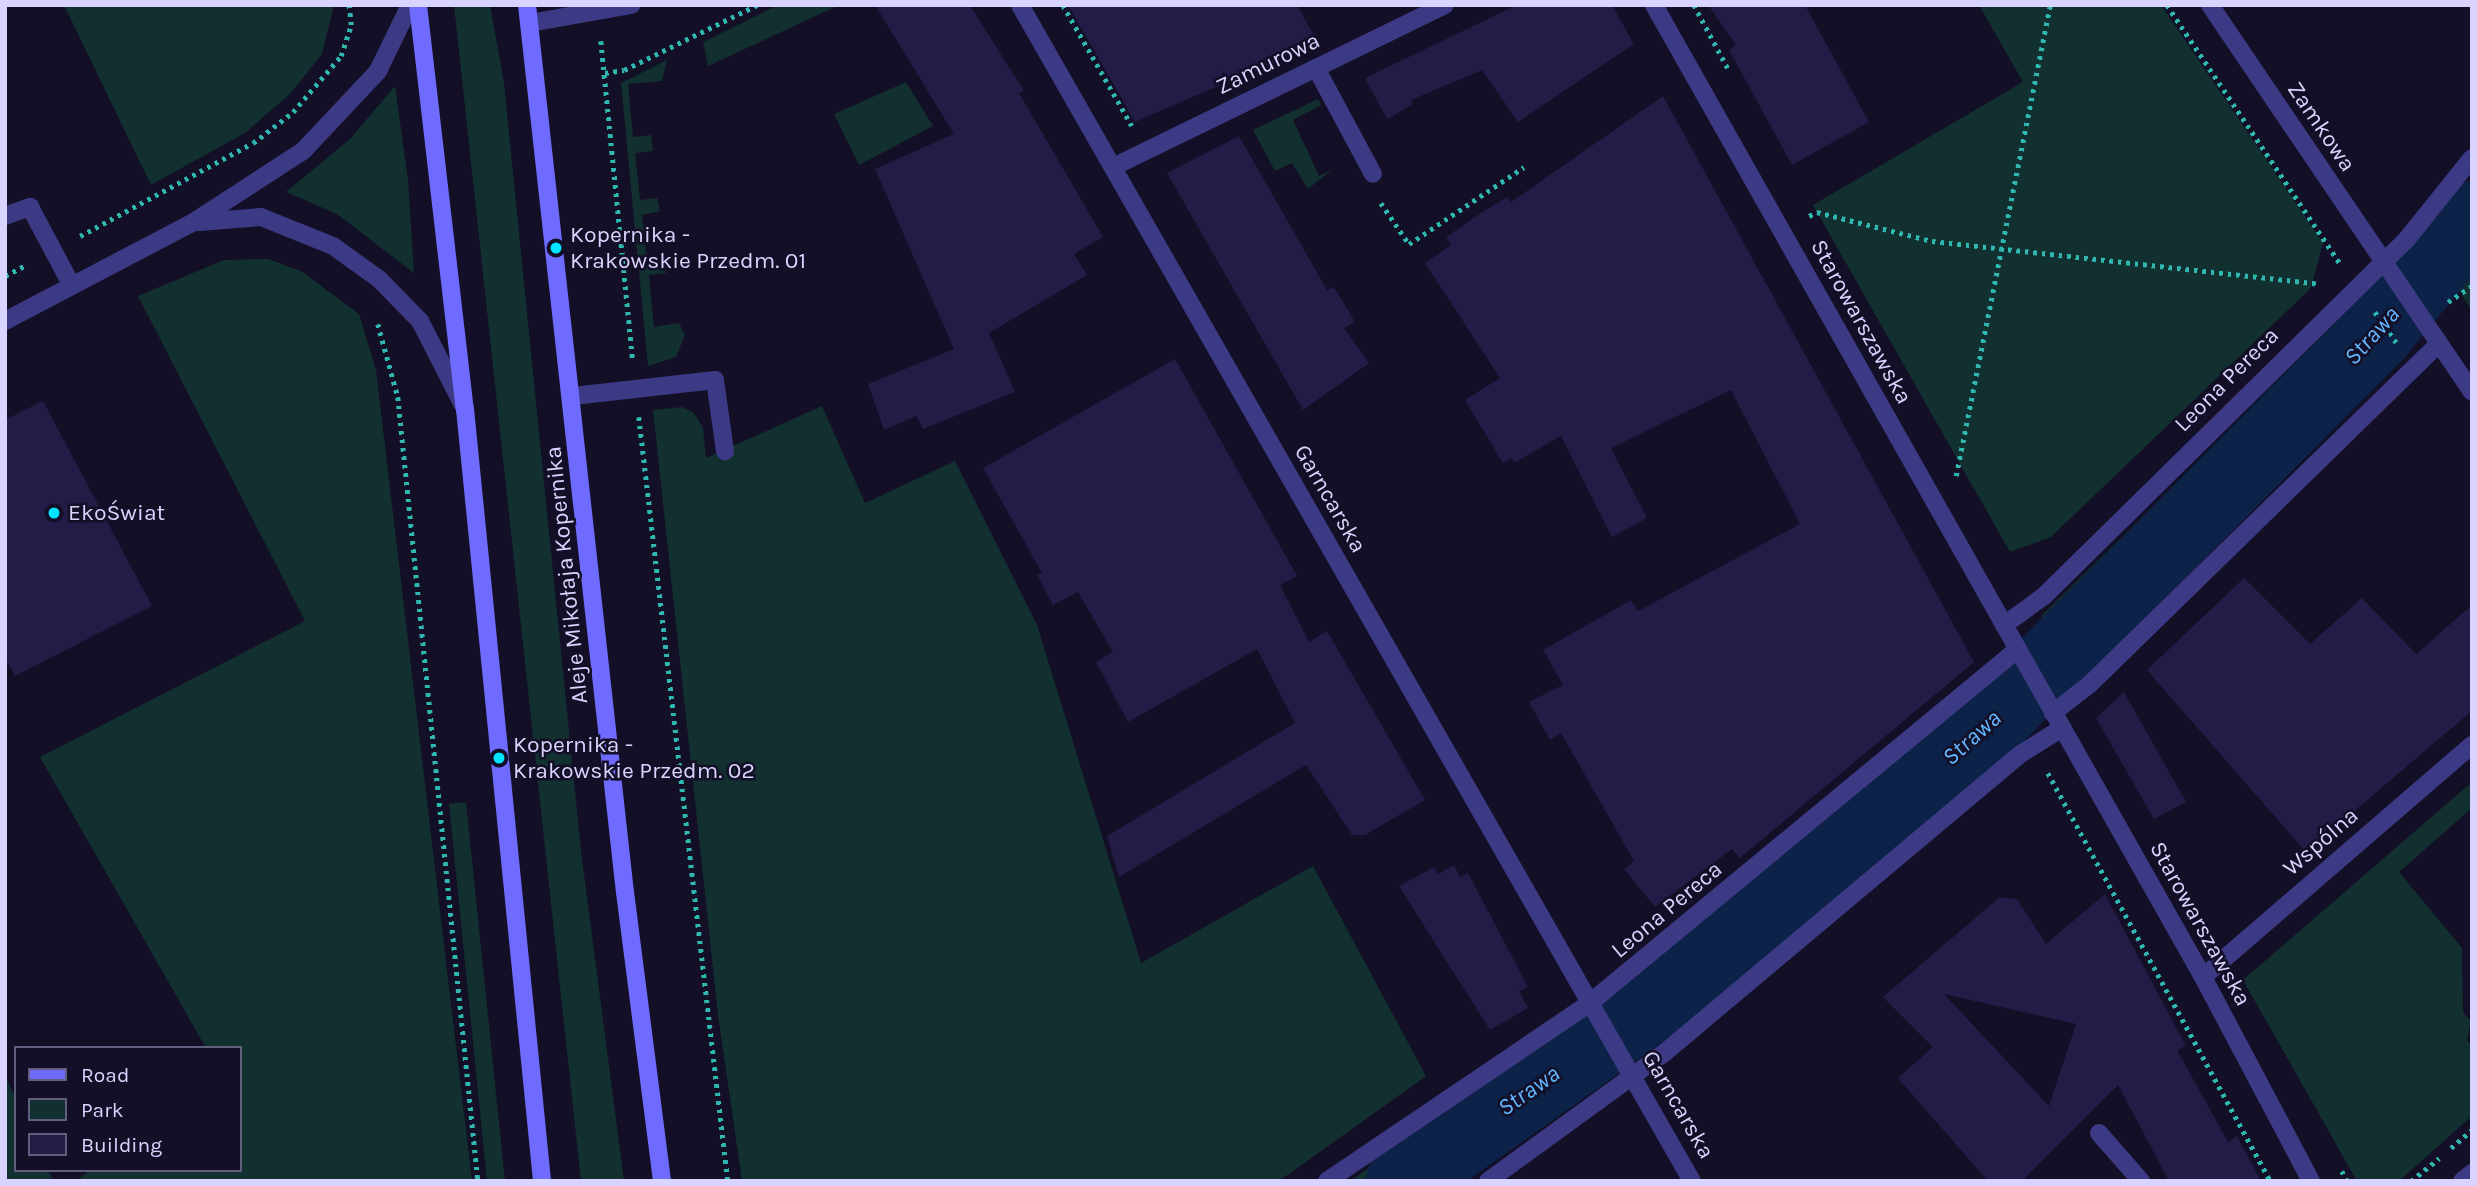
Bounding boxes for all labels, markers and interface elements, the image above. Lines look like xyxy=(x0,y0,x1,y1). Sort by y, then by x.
street label: Zamurowa xyxy=(1212,27,1324,101)
street label: Zamkowa xyxy=(2281,77,2361,177)
place label: Kopernika - Krakowskie Przedm. 01 xyxy=(570,221,806,275)
street label: Starowarszawska xyxy=(1804,235,1918,409)
marker: Kopernika - Krakowskie Przedm. 01 xyxy=(548,240,564,256)
water label: Strawa xyxy=(2338,301,2406,371)
street label: Leona Pereca xyxy=(2169,322,2285,438)
street label: Garncarska xyxy=(1288,440,1372,558)
street label: Aleje Mikołaja Kopernika xyxy=(540,445,594,705)
place label: EkoŚwiat xyxy=(68,499,165,527)
marker: EkoŚwiat xyxy=(46,505,62,521)
water label: Strawa xyxy=(1937,704,2007,772)
place label: Kopernika - Krakowskie Przedm. 02 xyxy=(513,731,755,785)
marker: Kopernika - Krakowskie Przedm. 02 xyxy=(491,750,507,766)
street label: Wspólna xyxy=(2278,802,2364,882)
street label: Starowarszawska xyxy=(2143,837,2257,1011)
street label: Leona Pereca xyxy=(1606,856,1728,964)
legend xyxy=(14,1046,242,1172)
street label: Garncarska xyxy=(1636,1046,1720,1164)
water label: Strawa xyxy=(1492,1059,1566,1123)
text: Road xyxy=(81,1063,129,1087)
text: Park xyxy=(81,1098,124,1122)
text: Building xyxy=(81,1133,162,1157)

